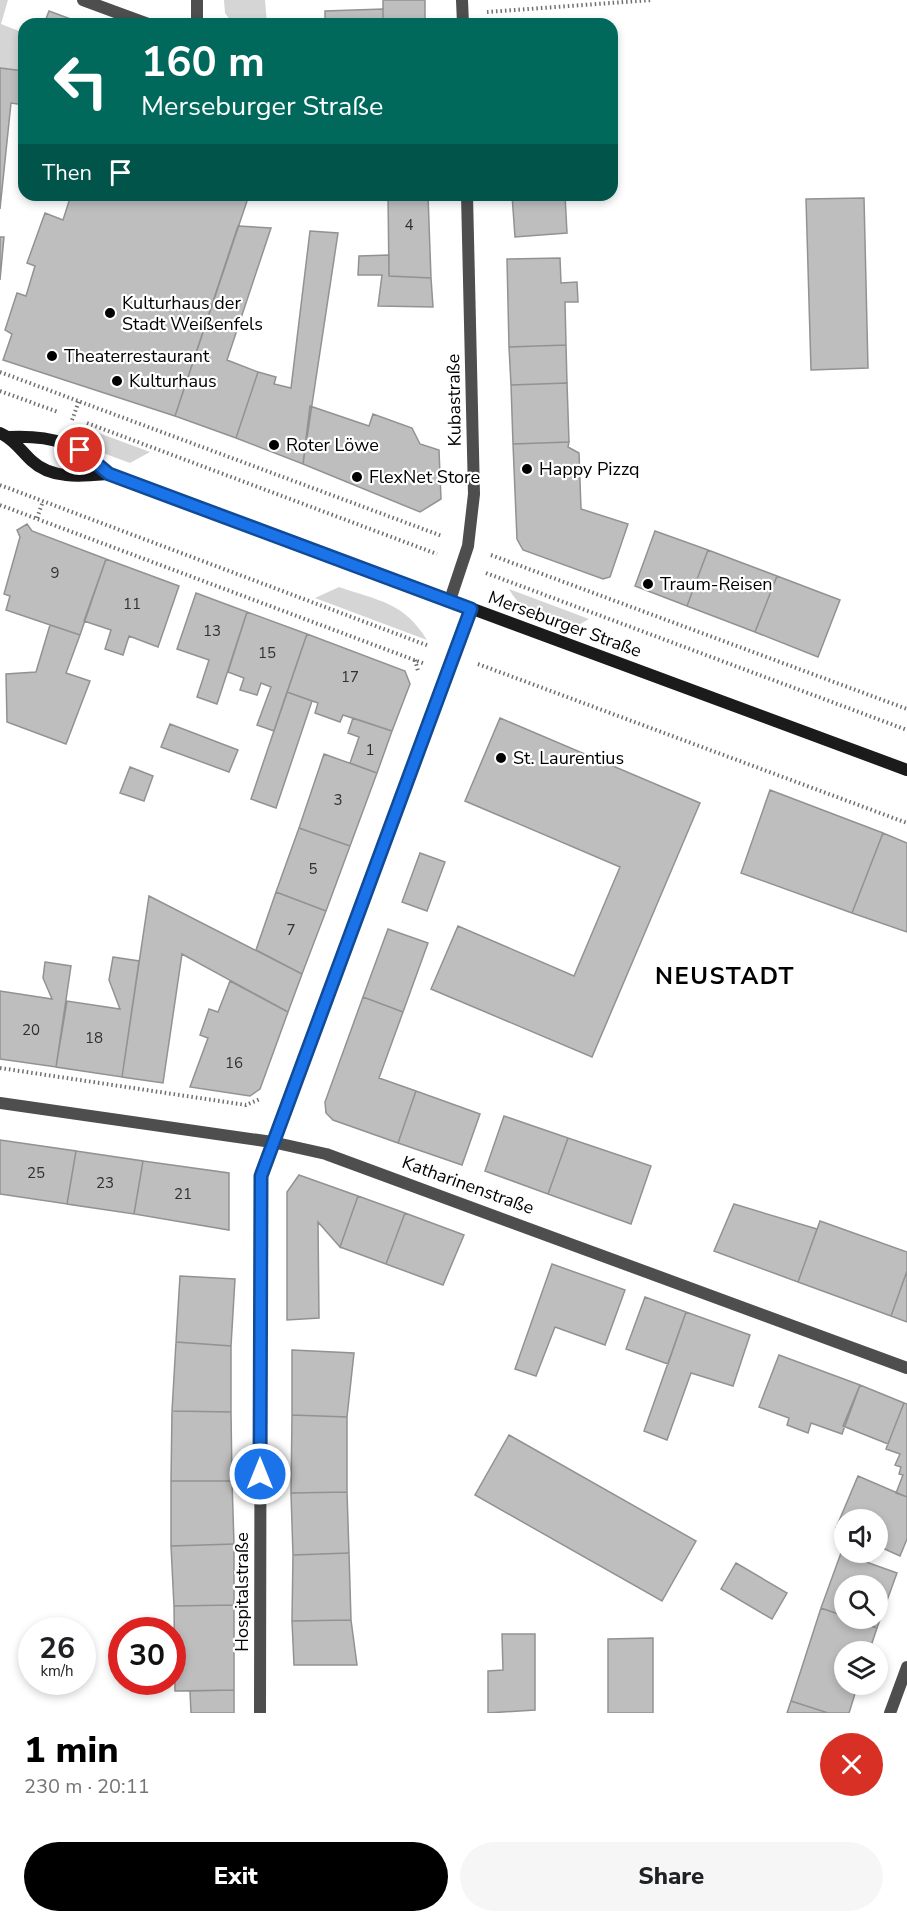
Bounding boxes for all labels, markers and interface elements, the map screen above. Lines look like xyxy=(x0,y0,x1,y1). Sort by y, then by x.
text: 160 m xyxy=(141,34,265,91)
icon: left xyxy=(42,42,120,120)
text: Merseburger Straße xyxy=(141,88,383,125)
icon: arrive xyxy=(104,156,137,189)
text: Then xyxy=(42,158,92,188)
house number: 4 xyxy=(404,215,414,235)
place label: Kulturhaus der Stadt Weißenfels xyxy=(122,291,263,336)
marker: Kulturhaus der Stadt Weißenfels xyxy=(103,306,117,320)
place label: Theaterrestaurant xyxy=(64,344,210,368)
marker: Theaterrestaurant xyxy=(45,349,59,363)
street label: Kubastraße xyxy=(441,353,467,447)
place label: Kulturhaus xyxy=(129,369,217,393)
marker: Kulturhaus xyxy=(110,374,124,388)
pin xyxy=(54,424,105,475)
icon: arrive xyxy=(63,433,96,466)
place label: Roter Löwe xyxy=(286,433,379,457)
marker: Roter Löwe xyxy=(267,438,281,452)
place label: Happy Pizzq xyxy=(539,457,640,481)
marker: Happy Pizzq xyxy=(520,462,534,476)
place label: FlexNet Store xyxy=(369,465,480,489)
marker: FlexNet Store xyxy=(350,470,364,484)
house number: 9 xyxy=(50,563,60,583)
place label: Traum-Reisen xyxy=(660,572,773,596)
marker: Traum-Reisen xyxy=(641,577,655,591)
street label: Merseburger Straße xyxy=(485,585,645,663)
house number: 11 xyxy=(123,594,141,614)
house number: 13 xyxy=(203,621,221,641)
house number: 15 xyxy=(258,643,276,663)
house number: 17 xyxy=(341,667,359,687)
house number: 1 xyxy=(365,740,375,760)
place label: St. Laurentius xyxy=(513,746,624,770)
marker: St. Laurentius xyxy=(494,751,508,765)
house number: 3 xyxy=(333,790,343,810)
house number: 5 xyxy=(308,859,318,879)
house number: 7 xyxy=(286,920,296,940)
district label: NEUSTADT xyxy=(655,960,795,992)
house number: 20 xyxy=(22,1020,40,1040)
house number: 18 xyxy=(85,1028,103,1048)
house number: 16 xyxy=(225,1053,243,1073)
street label: Katharinenstraße xyxy=(399,1150,537,1220)
house number: 25 xyxy=(27,1163,45,1183)
house number: 23 xyxy=(96,1173,114,1193)
house number: 21 xyxy=(174,1184,192,1204)
position arrow xyxy=(228,1442,292,1506)
map controls xyxy=(834,1509,888,1695)
button: sound xyxy=(834,1509,888,1563)
street label: Hospitalstraße xyxy=(230,1532,254,1652)
button: search xyxy=(834,1575,888,1629)
speed limit sign: 30 xyxy=(108,1617,186,1695)
text: 26 xyxy=(39,1628,75,1669)
button: layers xyxy=(834,1641,888,1695)
text: km/h xyxy=(40,1661,74,1681)
text: 1 min xyxy=(24,1726,119,1775)
button: close xyxy=(820,1733,883,1796)
text: 230 m · 20:11 xyxy=(24,1773,150,1800)
button: Exit xyxy=(24,1842,448,1911)
button: Share xyxy=(460,1842,883,1911)

